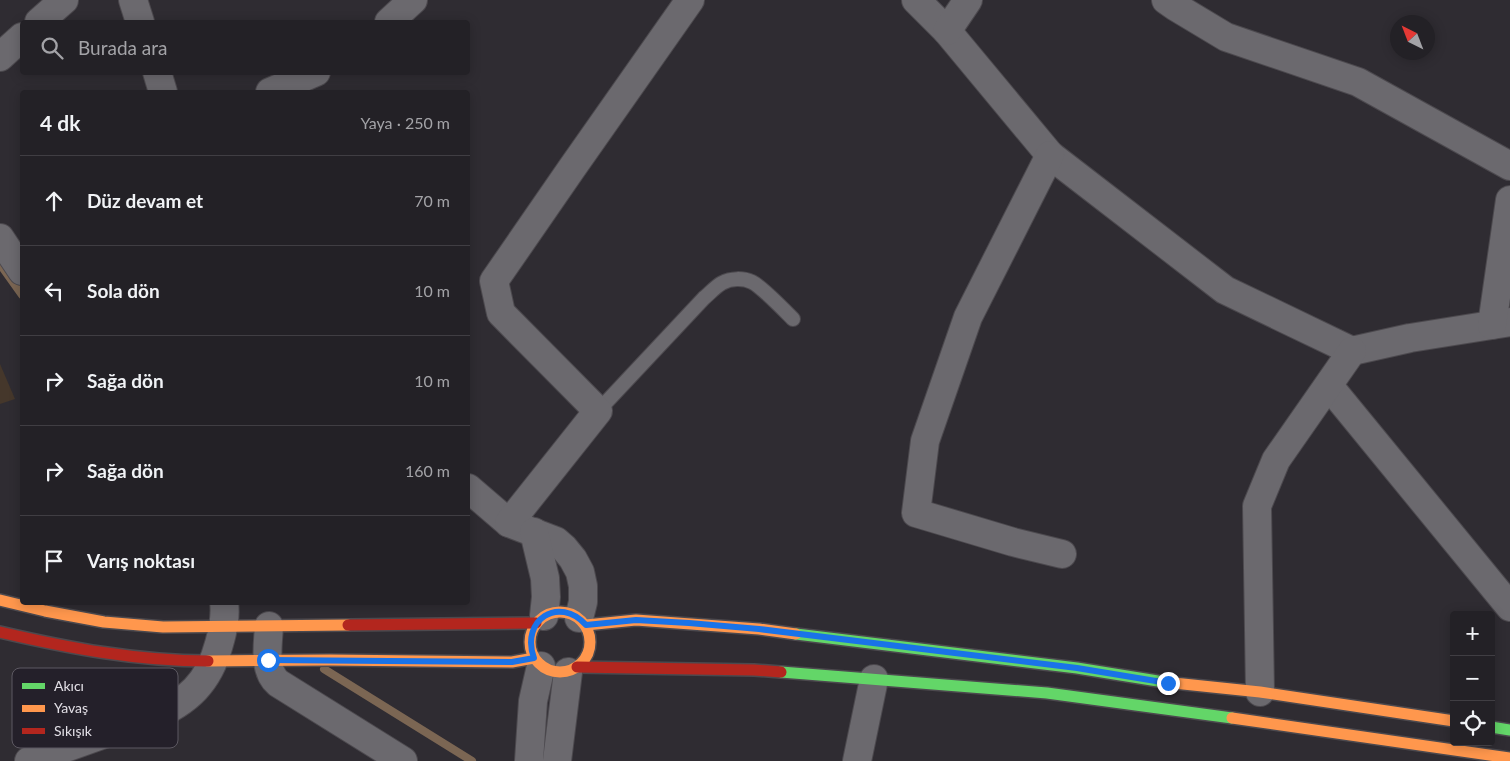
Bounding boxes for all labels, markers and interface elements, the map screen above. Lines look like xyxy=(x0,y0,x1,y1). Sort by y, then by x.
north arrow xyxy=(1390,15,1435,60)
search box xyxy=(20,20,470,75)
icon: search xyxy=(38,34,66,62)
text: Burada ara xyxy=(78,36,167,59)
text: 4 dk xyxy=(40,110,80,135)
text: Yaya · 250 m xyxy=(361,113,450,132)
icon: ahead xyxy=(40,187,68,215)
text: Düz devam et xyxy=(87,189,203,212)
text: 70 m xyxy=(414,191,450,210)
icon: left xyxy=(40,277,68,305)
text: Sola dön xyxy=(87,279,160,302)
text: 10 m xyxy=(414,281,450,300)
icon: right xyxy=(40,367,68,395)
text: Sağa dön xyxy=(87,369,164,392)
text: 10 m xyxy=(414,371,450,390)
icon: right xyxy=(40,457,68,485)
text: Sağa dön xyxy=(87,459,164,482)
text: 160 m xyxy=(405,461,450,480)
icon: arrive xyxy=(40,547,68,575)
text: Varış noktası xyxy=(87,549,195,572)
map controls xyxy=(1450,611,1495,746)
button: + xyxy=(1450,611,1495,656)
route start xyxy=(257,649,280,672)
button: − xyxy=(1450,656,1495,701)
legend xyxy=(12,668,178,748)
route end xyxy=(1157,672,1180,695)
text: Akıcı xyxy=(54,677,84,694)
text: Yavaş xyxy=(54,699,88,716)
button: locate xyxy=(1450,701,1495,746)
text: Sıkışık xyxy=(54,722,93,739)

